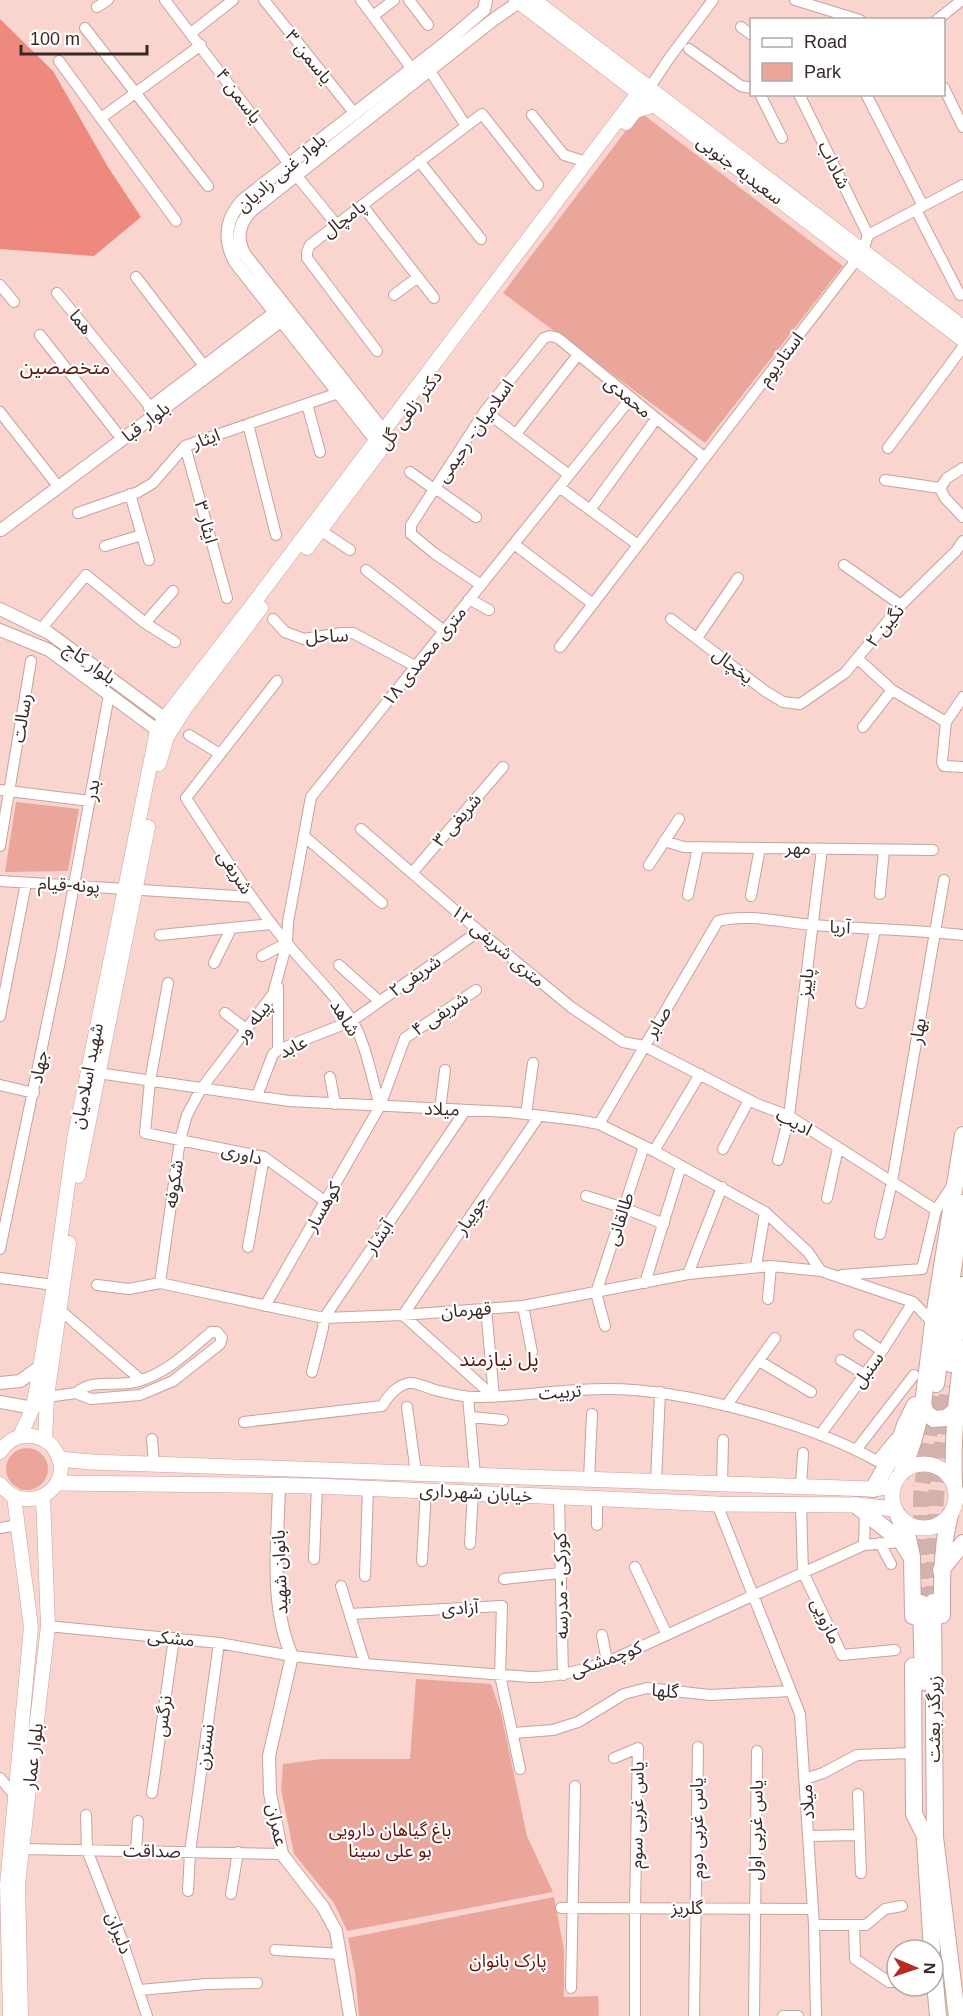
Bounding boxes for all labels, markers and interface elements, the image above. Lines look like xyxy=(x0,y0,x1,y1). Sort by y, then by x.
scale bar xyxy=(21,18,147,56)
legend xyxy=(750,18,945,96)
street label: یاسمن ۳ xyxy=(280,26,337,89)
text: 100 m xyxy=(30,29,80,49)
text: Road xyxy=(804,32,847,52)
text: Park xyxy=(804,62,842,82)
street label: یاسمن ۴ xyxy=(211,65,266,128)
street label: بلوار غنی زادیان xyxy=(232,130,330,217)
street label: سعیدیه جنوبی xyxy=(693,131,787,210)
street label: شاداب xyxy=(814,138,854,192)
street label: پامچال xyxy=(318,196,370,243)
street label: هما xyxy=(65,306,97,338)
street label: استادیوم xyxy=(754,328,811,392)
district label: متخصصین xyxy=(20,356,110,379)
street label: دکتر زلفی گل xyxy=(374,367,447,454)
street label: محمدی xyxy=(600,372,656,423)
street label: اسلامیان- رحیمی xyxy=(432,376,519,487)
street label: بلوار قبا xyxy=(118,398,174,447)
street label: ایثار xyxy=(188,425,223,455)
street label: ایثار ۳ xyxy=(190,498,221,546)
street label: نگین ۲ xyxy=(862,601,909,652)
street label: ۱۸ متری محمدی xyxy=(378,602,471,710)
street label: ساحل xyxy=(305,625,349,648)
street label: بلوار کاج xyxy=(59,638,120,691)
street label: یخچال xyxy=(708,644,757,689)
street label: رسالت xyxy=(8,692,37,744)
street label: بدر xyxy=(80,778,105,803)
street label: شریفی ۳ xyxy=(429,789,486,851)
street label: مهر xyxy=(784,838,811,859)
street label: شریفی xyxy=(212,846,257,898)
street label: پونه-قیام xyxy=(37,873,101,901)
street label: ۱۲ متری شریفی xyxy=(447,901,549,992)
street label: آریا xyxy=(829,916,852,939)
street label: شریفی۲ xyxy=(385,951,445,1002)
street label: پاییز xyxy=(794,967,819,1000)
street label: شریفی ۴ xyxy=(408,988,472,1041)
street label: شاهد xyxy=(326,996,364,1040)
street label: پیله ور xyxy=(231,997,276,1047)
street label: صابر xyxy=(640,1003,676,1043)
street label: بهار xyxy=(906,1017,931,1047)
street label: شهید اسلامیان xyxy=(67,1021,108,1131)
street label: عابد xyxy=(276,1032,310,1062)
street label: جهاد xyxy=(26,1049,52,1085)
street label: میلاد xyxy=(424,1098,460,1120)
street label: ادیب xyxy=(773,1104,815,1140)
street label: داوری xyxy=(219,1139,264,1170)
street label: شکوفه xyxy=(161,1159,188,1210)
street label: کوهسار xyxy=(300,1178,346,1236)
street label: طالقانی xyxy=(602,1190,639,1248)
street label: جویبار xyxy=(450,1192,492,1240)
street label: آبشار xyxy=(360,1216,399,1259)
street label: قهرمان xyxy=(440,1298,492,1323)
district label: پل نیازمند xyxy=(459,1348,539,1372)
street label: سنبل xyxy=(848,1348,889,1392)
street label: تربیت xyxy=(538,1381,582,1404)
street label: خیابان شهرداری xyxy=(419,1480,533,1507)
street label: بانوان شهید xyxy=(269,1529,292,1615)
street label: کورکی - مدرسه xyxy=(550,1532,573,1639)
street label: مازویی xyxy=(806,1595,845,1647)
street label: آزادی xyxy=(441,1597,480,1620)
street label: مشکی xyxy=(146,1626,195,1651)
street label: کوچمشکی xyxy=(568,1637,645,1682)
street label: زیرگذر بعثت xyxy=(924,1675,945,1763)
street label: گلها xyxy=(651,1680,680,1702)
street label: نرگس xyxy=(150,1694,177,1738)
street label: بلوار عمار xyxy=(19,1722,48,1791)
street label: نسترن xyxy=(192,1723,219,1771)
street label: یاس غربی سوم xyxy=(626,1761,652,1869)
street label: یاس غربی دوم xyxy=(687,1777,711,1879)
street label: یاس غربی اول xyxy=(745,1779,768,1881)
street label: میلاد xyxy=(796,1784,818,1820)
street label: عمران xyxy=(262,1802,291,1848)
park label: باغ گیاهان دارویی بو علی سینا xyxy=(329,1820,451,1862)
street label: صداقت xyxy=(123,1840,181,1862)
street label: گلریز xyxy=(670,1898,704,1919)
street label: دلیران xyxy=(101,1909,136,1957)
north arrow xyxy=(885,1938,945,1998)
park label: پارک بانوان xyxy=(469,1951,547,1972)
text: N xyxy=(921,1962,938,1975)

